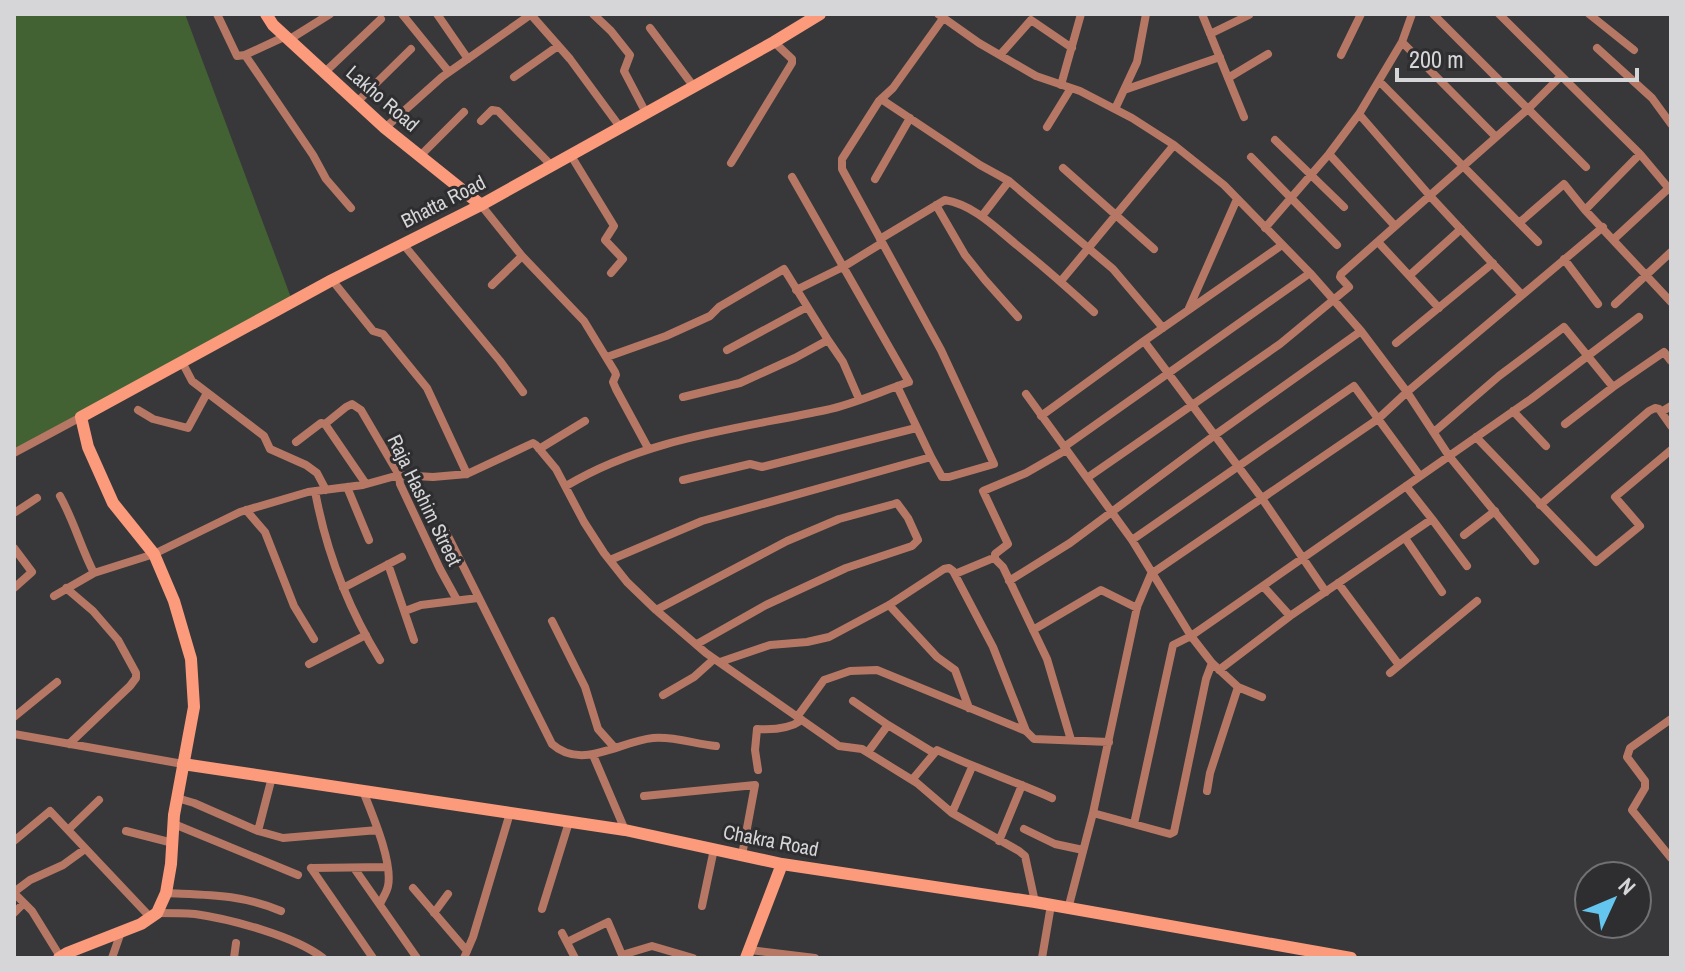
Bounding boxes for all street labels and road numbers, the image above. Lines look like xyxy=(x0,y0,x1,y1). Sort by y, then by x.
street label: Lakho Road xyxy=(341,59,425,137)
street label: Bhatta Road xyxy=(396,168,490,234)
street label: Raja Hashim Street xyxy=(381,430,469,571)
street label: Chakra Road xyxy=(721,818,821,862)

